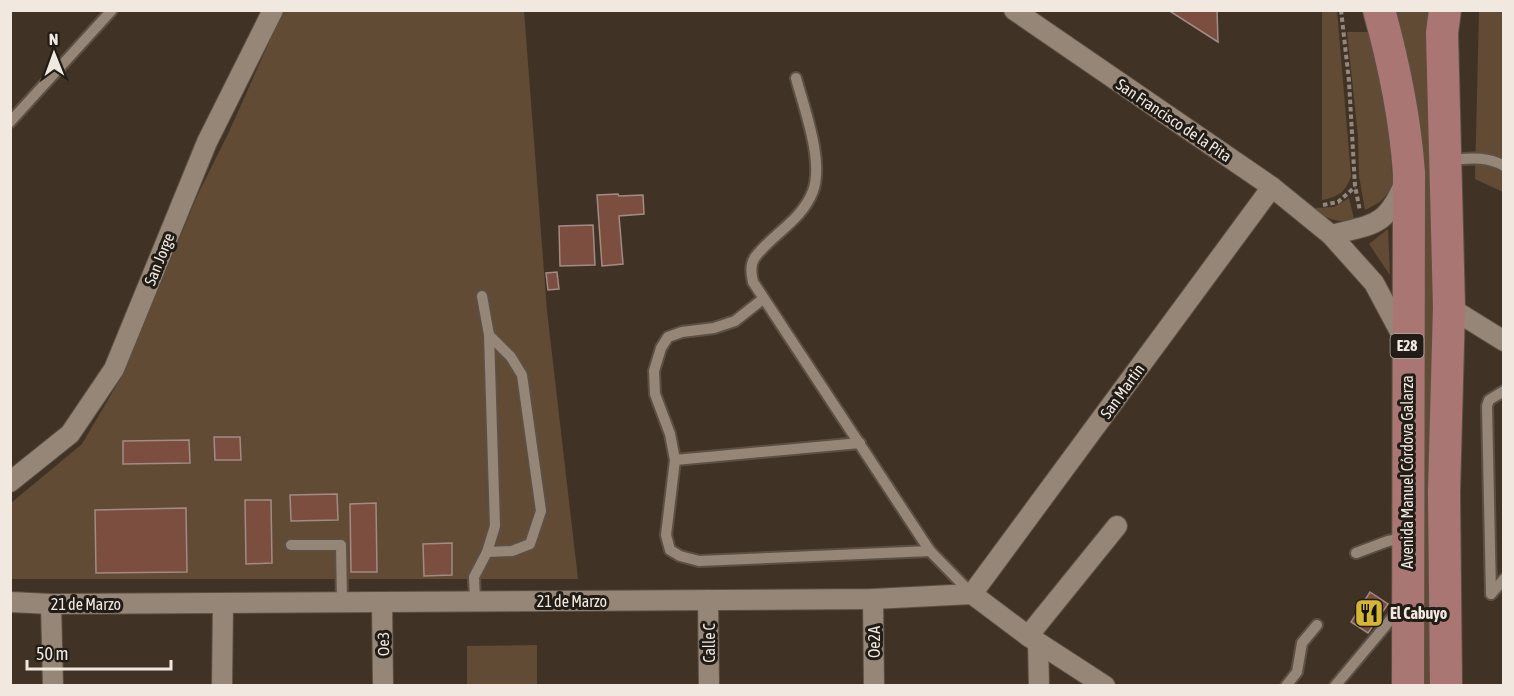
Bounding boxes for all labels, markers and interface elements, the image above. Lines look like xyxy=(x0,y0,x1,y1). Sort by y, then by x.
north arrow xyxy=(24,24,84,84)
text: N xyxy=(49,30,59,48)
street label: San Francisco de la Pita xyxy=(1113,75,1235,165)
street label: San Jorge xyxy=(140,230,179,288)
road number: E28 xyxy=(1390,334,1424,358)
street label: San Martin xyxy=(1096,360,1148,422)
street label: Avenida Manuel Córdova Galarza xyxy=(1398,375,1416,569)
street label: 21 de Marzo xyxy=(537,592,607,610)
street label: 21 de Marzo xyxy=(51,595,121,613)
restaurant icon: El Cabuyo xyxy=(1353,597,1385,629)
place label: El Cabuyo xyxy=(1390,604,1448,622)
street label: Calle C xyxy=(700,623,718,663)
street label: Oe2A xyxy=(865,626,883,658)
street label: Oe3 xyxy=(374,632,392,656)
scale bar xyxy=(27,633,171,671)
text: 50 m xyxy=(36,643,68,664)

